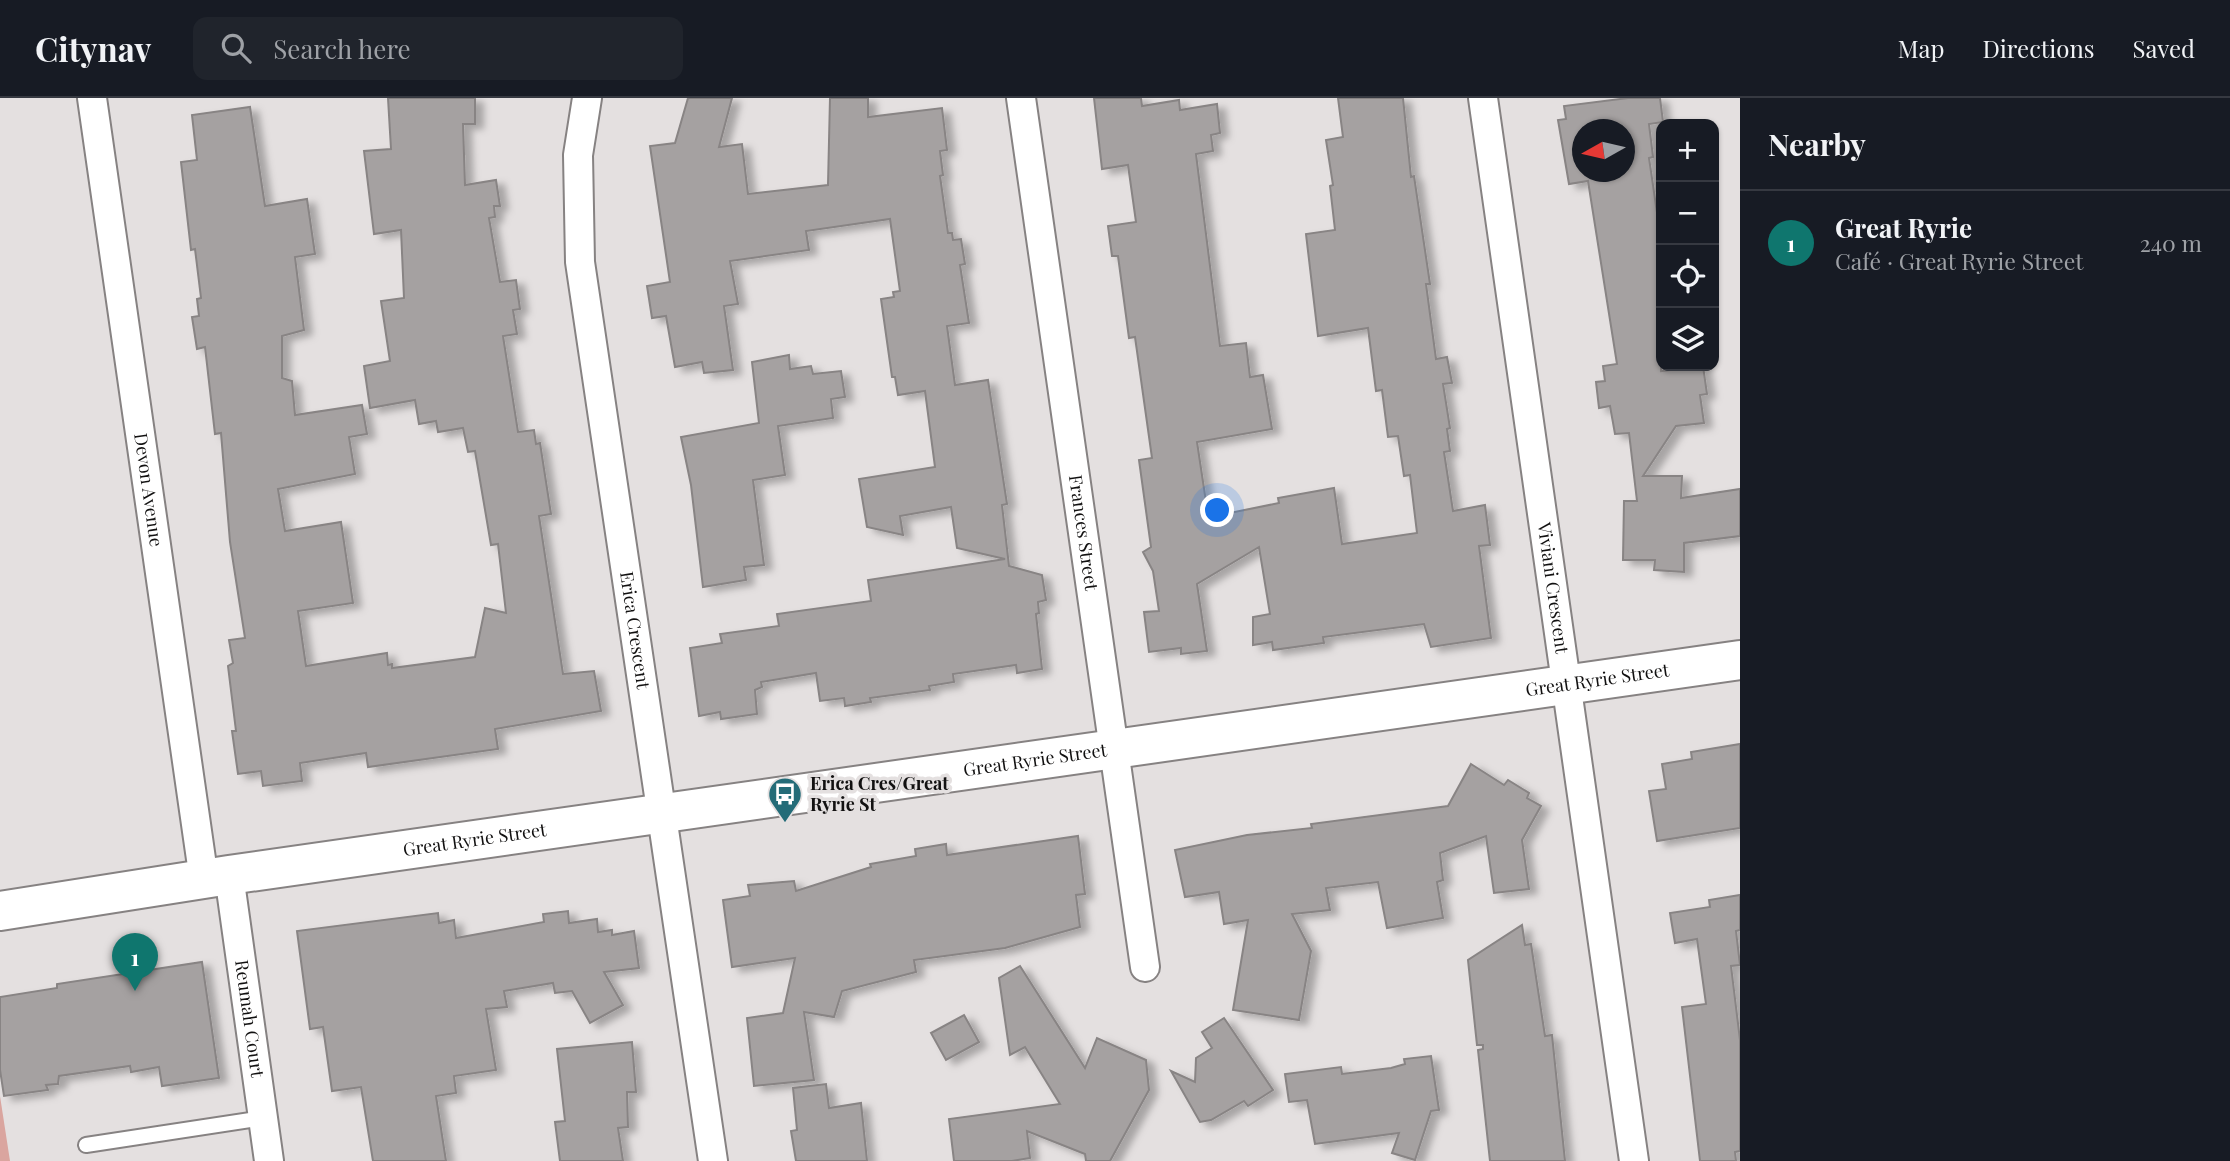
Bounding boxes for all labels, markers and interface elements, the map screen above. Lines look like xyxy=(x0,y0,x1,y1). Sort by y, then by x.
search box xyxy=(193,17,683,80)
text: Citynav xyxy=(35,26,151,70)
icon: search xyxy=(217,29,255,67)
text: Search here xyxy=(273,31,411,66)
text: Map xyxy=(1898,32,1944,64)
text: Directions xyxy=(1982,32,2095,64)
text: Saved xyxy=(2133,32,2195,64)
north arrow xyxy=(1572,119,1635,182)
map controls xyxy=(1656,119,1719,371)
button: + xyxy=(1656,119,1719,182)
text: Nearby xyxy=(1768,124,1866,164)
button: − xyxy=(1656,182,1719,245)
text: Great Ryrie xyxy=(1835,210,1972,245)
text: 1 xyxy=(1787,227,1795,258)
text: 240 m xyxy=(2140,227,2202,258)
button: locate xyxy=(1656,245,1719,308)
text: Café · Great Ryrie Street xyxy=(1835,245,2083,276)
button: layers xyxy=(1656,308,1719,371)
street label: Devon Avenue xyxy=(129,431,169,548)
street label: Frances Street xyxy=(1064,473,1104,593)
your location xyxy=(1200,493,1234,527)
street label: Viviani Crescent xyxy=(1532,520,1575,656)
street label: Erica Crescent xyxy=(615,570,656,691)
street label: Great Ryrie Street xyxy=(1524,657,1671,701)
street label: Great Ryrie Street xyxy=(962,737,1109,781)
place label: Erica Cres/Great Ryrie St xyxy=(810,771,949,816)
bus stop icon: Erica Cres/Great Ryrie St xyxy=(766,775,804,824)
street label: Great Ryrie Street xyxy=(401,817,549,861)
pin: 1 xyxy=(112,933,158,991)
street label: Reumah Court xyxy=(230,958,270,1079)

